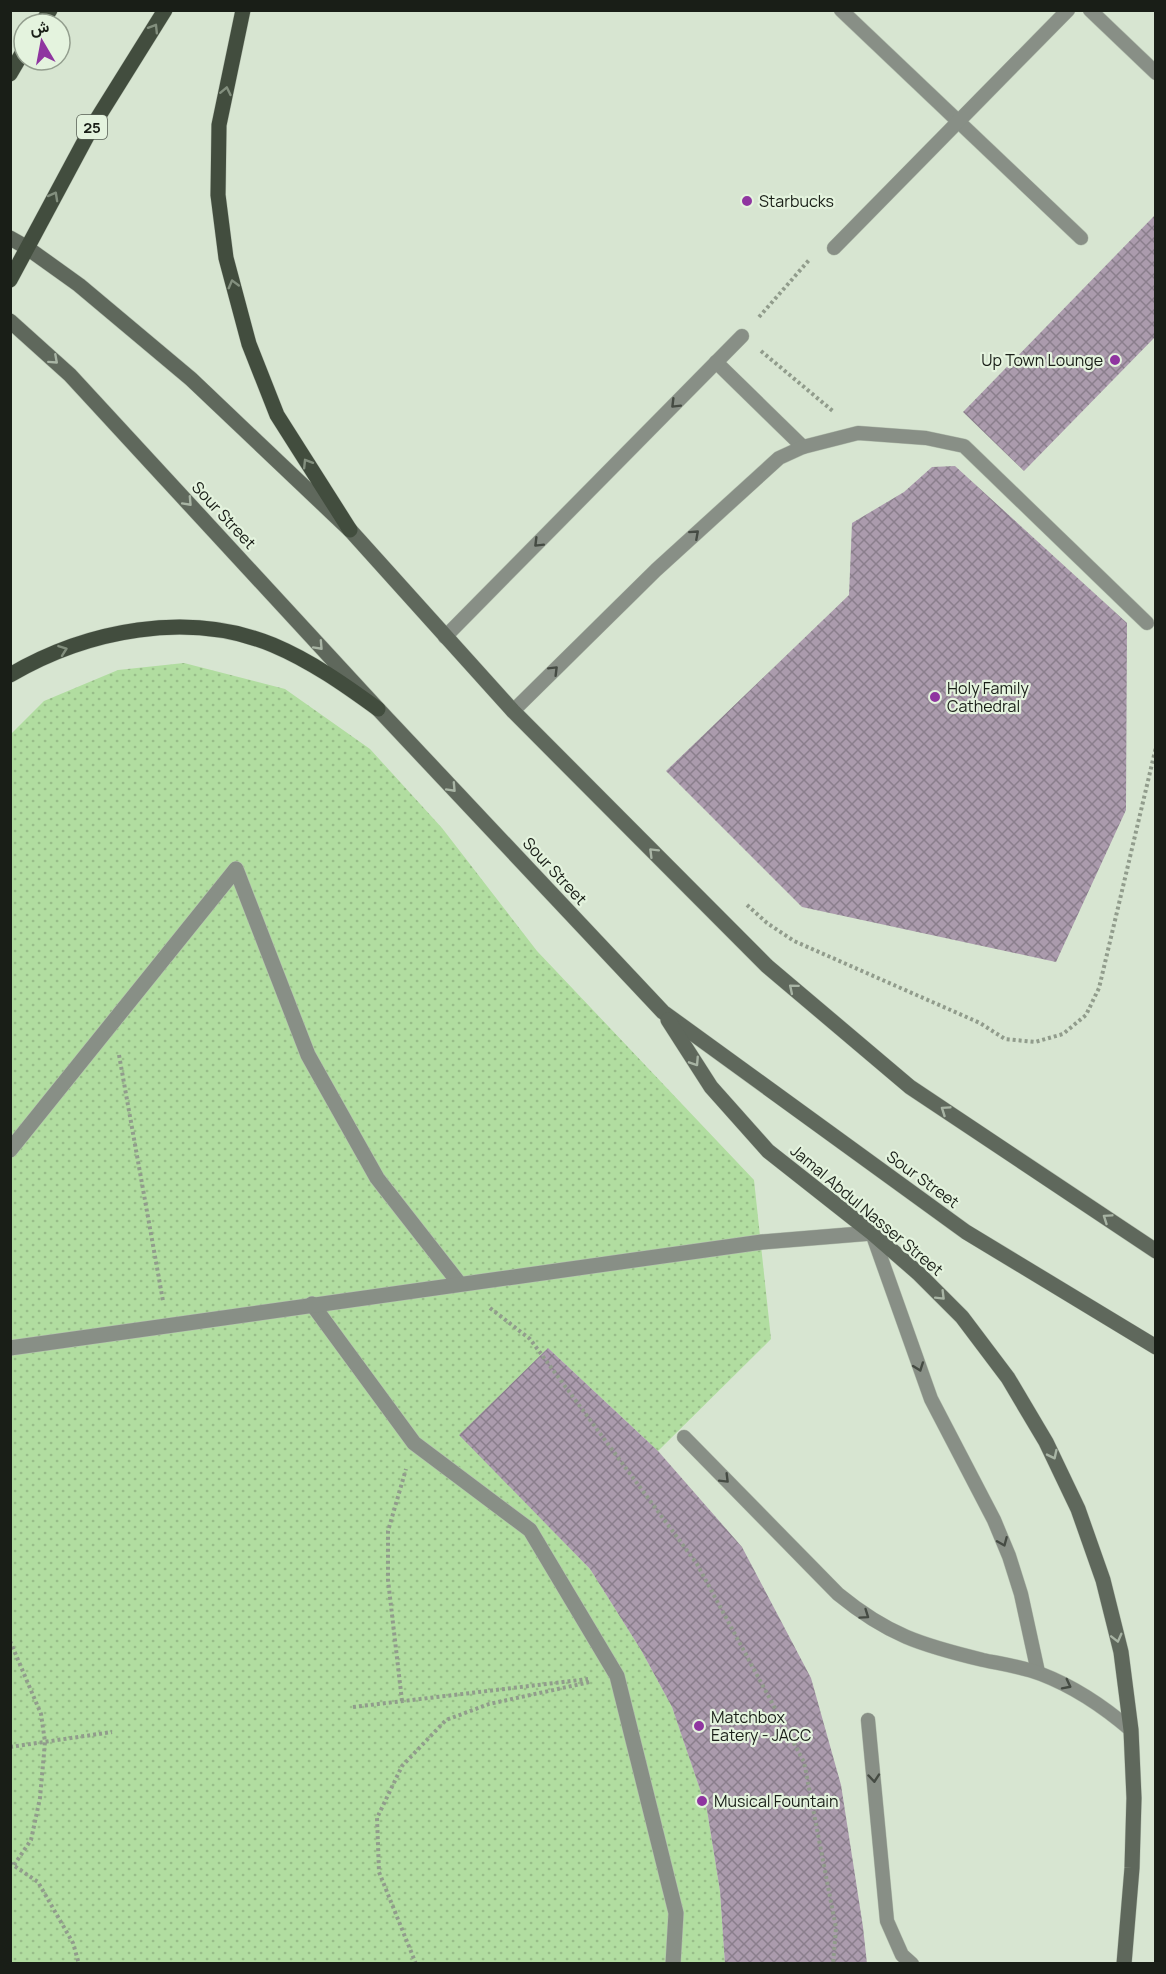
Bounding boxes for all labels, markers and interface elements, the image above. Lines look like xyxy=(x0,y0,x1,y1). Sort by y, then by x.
north arrow xyxy=(12,12,72,72)
text: ش xyxy=(28,15,51,40)
one-way arrow xyxy=(146,24,158,34)
one-way arrow xyxy=(219,87,232,97)
road number: 25 xyxy=(77,115,107,139)
place label: Starbucks xyxy=(759,190,834,212)
one-way arrow xyxy=(47,192,58,202)
marker: Starbucks xyxy=(740,194,754,208)
one-way arrow xyxy=(228,279,240,290)
place label: Up Town Lounge xyxy=(981,349,1103,371)
one-way arrow xyxy=(47,353,58,364)
marker: Up Town Lounge xyxy=(1108,353,1122,367)
one-way arrow xyxy=(672,397,682,408)
one-way arrow xyxy=(303,459,315,469)
street label: Sour Street xyxy=(187,476,261,554)
one-way arrow xyxy=(180,495,191,506)
one-way arrow xyxy=(688,530,699,541)
one-way arrow xyxy=(535,535,546,546)
one-way arrow xyxy=(312,638,323,649)
one-way arrow xyxy=(57,644,68,657)
one-way arrow xyxy=(547,666,558,677)
place label: Holy Family Cathedral xyxy=(947,677,1029,717)
marker: Holy Family Cathedral xyxy=(928,690,942,704)
one-way arrow xyxy=(445,781,456,792)
street label: Sour Street xyxy=(518,832,592,910)
one-way arrow xyxy=(650,848,661,859)
one-way arrow xyxy=(789,984,800,995)
one-way arrow xyxy=(688,1055,699,1066)
one-way arrow xyxy=(941,1106,952,1117)
street label: Jamal Abdul Nasser Street xyxy=(786,1139,948,1281)
street label: Sour Street xyxy=(882,1145,964,1213)
one-way arrow xyxy=(1103,1214,1114,1225)
one-way arrow xyxy=(934,1289,945,1300)
one-way arrow xyxy=(911,1361,924,1372)
one-way arrow xyxy=(1045,1449,1057,1460)
one-way arrow xyxy=(718,1471,729,1482)
one-way arrow xyxy=(996,1536,1008,1547)
one-way arrow xyxy=(858,1608,869,1619)
one-way arrow xyxy=(1110,1633,1123,1643)
one-way arrow xyxy=(1061,1678,1071,1689)
place label: Matchbox Eatery - JACC xyxy=(711,1706,811,1746)
marker: Matchbox Eatery - JACC xyxy=(692,1719,706,1733)
one-way arrow xyxy=(867,1774,880,1783)
place label: Musical Fountain xyxy=(714,1790,839,1812)
marker: Musical Fountain xyxy=(695,1794,709,1808)

